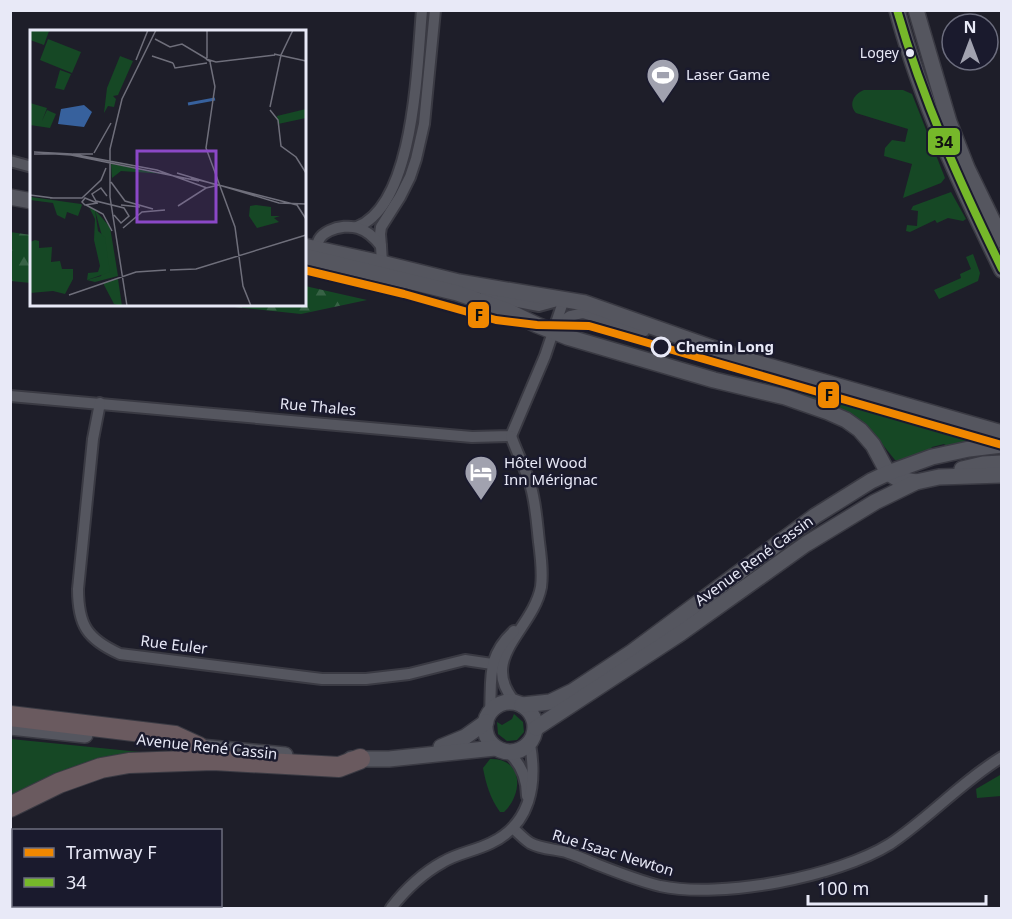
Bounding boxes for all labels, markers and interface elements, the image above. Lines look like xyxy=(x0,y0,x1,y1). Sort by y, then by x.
north arrow xyxy=(940,12,1000,72)
text: N xyxy=(963,16,977,38)
inset map xyxy=(30,30,306,306)
place label: Logey xyxy=(860,43,900,62)
marker: Logey xyxy=(904,47,916,59)
sports icon: Laser Game xyxy=(645,57,681,104)
place label: Laser Game xyxy=(686,64,770,84)
line badge: 34 xyxy=(927,127,961,156)
text: 34 xyxy=(935,131,953,153)
line badge: F xyxy=(467,301,490,329)
text: F xyxy=(475,304,483,326)
place label: Chemin Long xyxy=(676,336,774,356)
marker: Chemin Long xyxy=(651,337,671,357)
line badge: F xyxy=(817,381,840,409)
text: F xyxy=(825,384,833,406)
street label: Rue Thales xyxy=(279,393,357,419)
place label: Hôtel Wood Inn Mérignac xyxy=(504,452,598,489)
hotel icon: Hôtel Wood Inn Mérignac xyxy=(463,454,499,501)
street label: Avenue René Cassin xyxy=(690,511,816,610)
street label: Rue Euler xyxy=(140,630,209,658)
street label: Avenue René Cassin xyxy=(136,729,278,763)
street label: Rue Isaac Newton xyxy=(550,824,677,880)
legend xyxy=(12,829,222,907)
text: Tramway F xyxy=(66,840,157,864)
scale bar xyxy=(808,868,986,906)
text: 34 xyxy=(66,870,87,894)
text: 100 m xyxy=(817,876,869,900)

